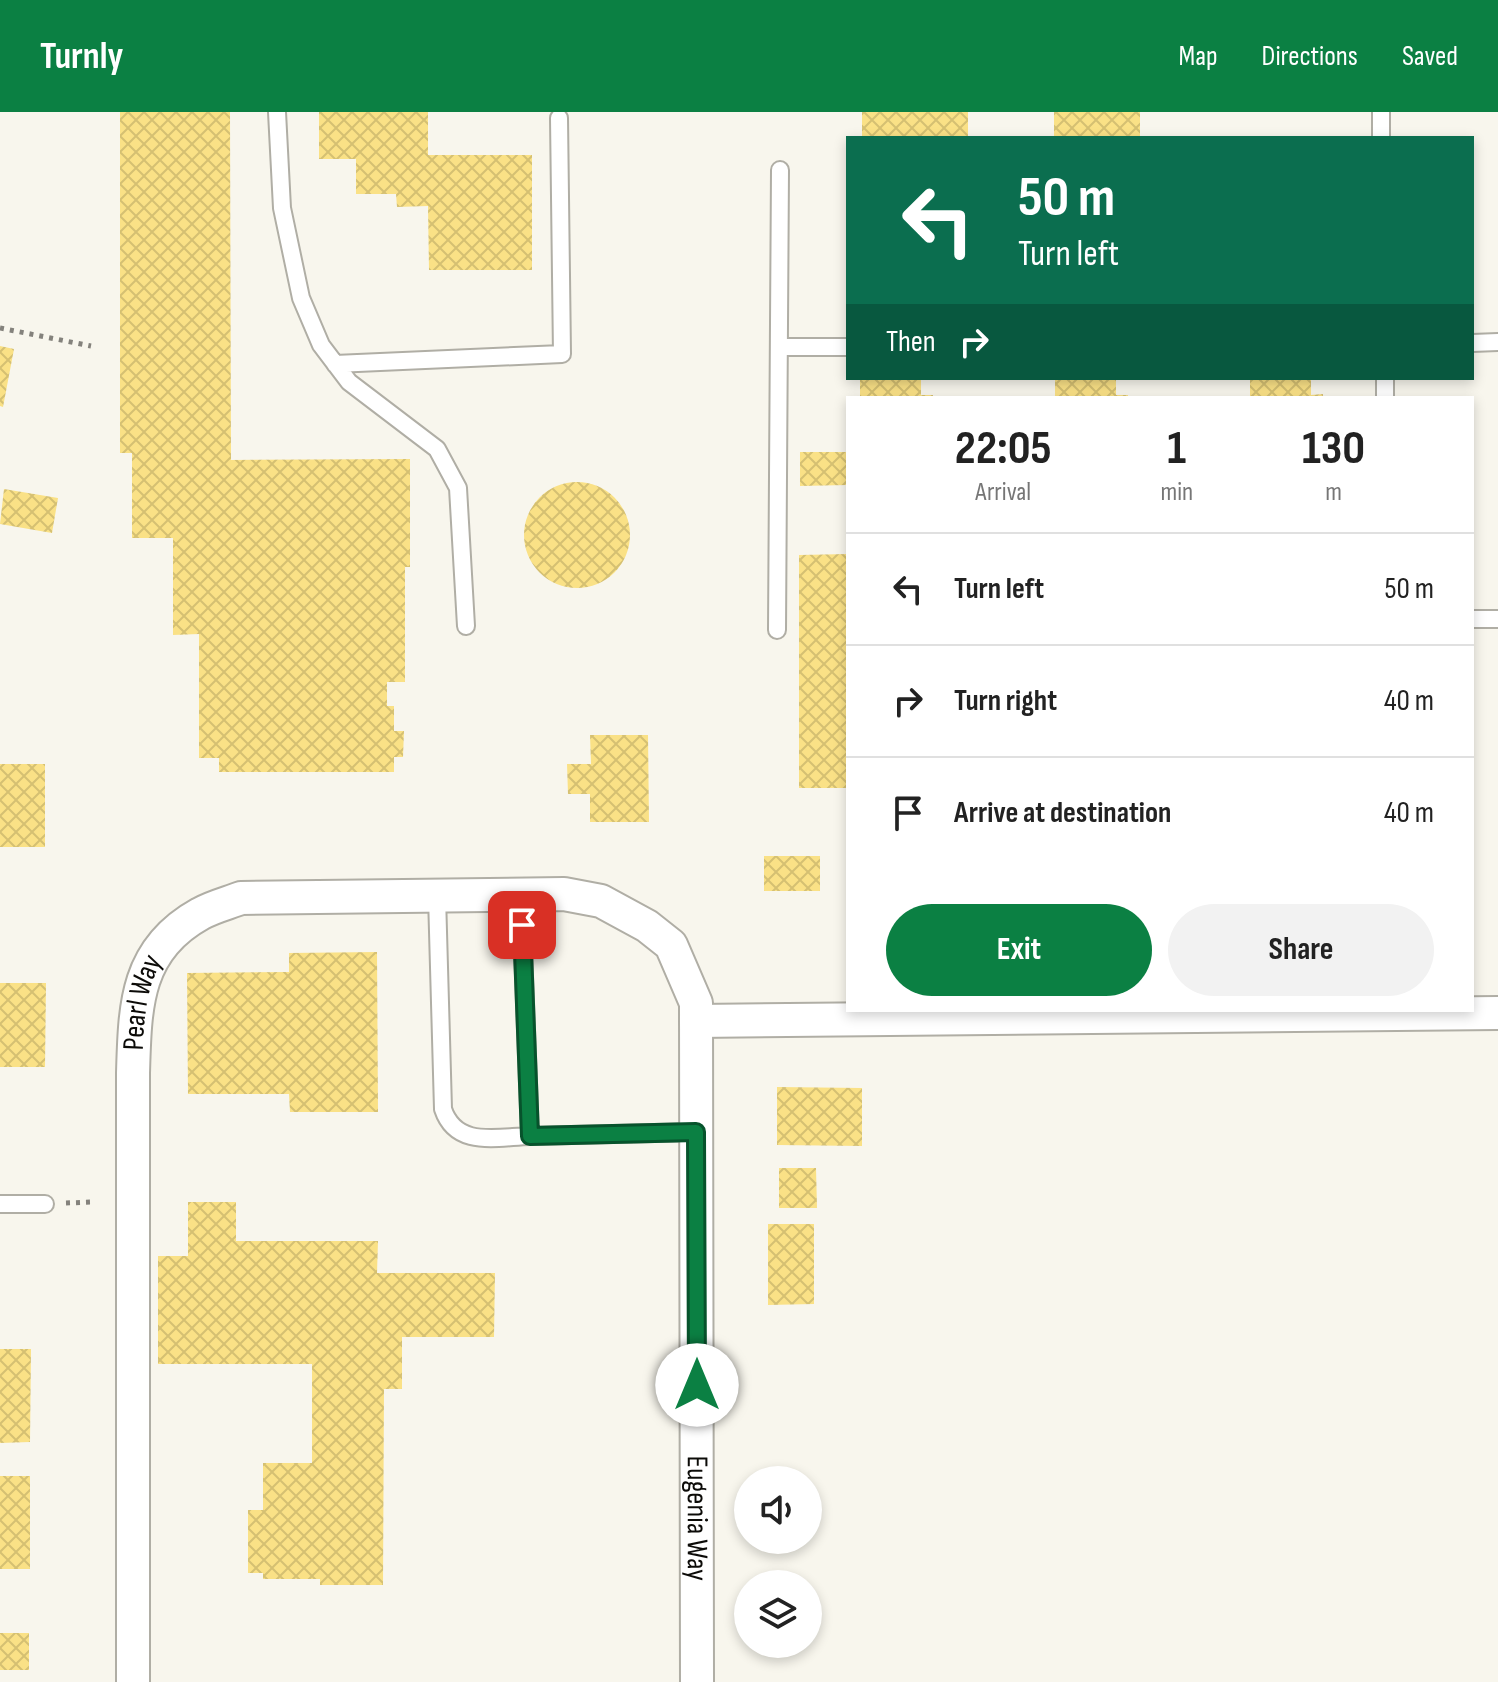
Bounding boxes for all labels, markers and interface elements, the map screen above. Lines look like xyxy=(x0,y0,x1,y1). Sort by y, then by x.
text: Turnly xyxy=(40,34,123,79)
text: Map xyxy=(1179,40,1218,73)
text: Directions xyxy=(1262,40,1358,73)
text: Saved xyxy=(1402,40,1458,73)
text: 50 m xyxy=(1018,165,1115,232)
icon: left xyxy=(886,168,990,272)
text: Turn left xyxy=(1018,233,1119,276)
icon: right xyxy=(952,320,996,364)
text: Then xyxy=(886,324,936,360)
text: 22:05 xyxy=(955,420,1052,477)
text: 1 xyxy=(1167,420,1186,477)
text: 130 xyxy=(1302,420,1365,477)
text: Arrival xyxy=(975,477,1031,508)
text: min xyxy=(1160,477,1193,508)
text: m xyxy=(1325,477,1342,508)
icon: left xyxy=(886,567,930,611)
text: Turn left xyxy=(954,571,1044,607)
text: 50 m xyxy=(1385,571,1434,607)
icon: right xyxy=(886,679,930,723)
text: Turn right xyxy=(954,683,1057,719)
text: 40 m xyxy=(1384,683,1434,719)
icon: arrive xyxy=(886,791,930,835)
text: Arrive at destination xyxy=(954,795,1171,831)
text: 40 m xyxy=(1384,795,1434,831)
pin xyxy=(488,891,556,959)
icon: arrive xyxy=(500,903,544,947)
button: Exit xyxy=(886,904,1152,996)
button: Share xyxy=(1168,904,1434,996)
street label: Pearl Way xyxy=(116,948,170,1051)
position arrow xyxy=(655,1343,739,1427)
street label: Eugenia Way xyxy=(679,1456,715,1581)
map controls xyxy=(734,1466,822,1658)
button: sound xyxy=(734,1466,822,1554)
button: layers xyxy=(734,1570,822,1658)

